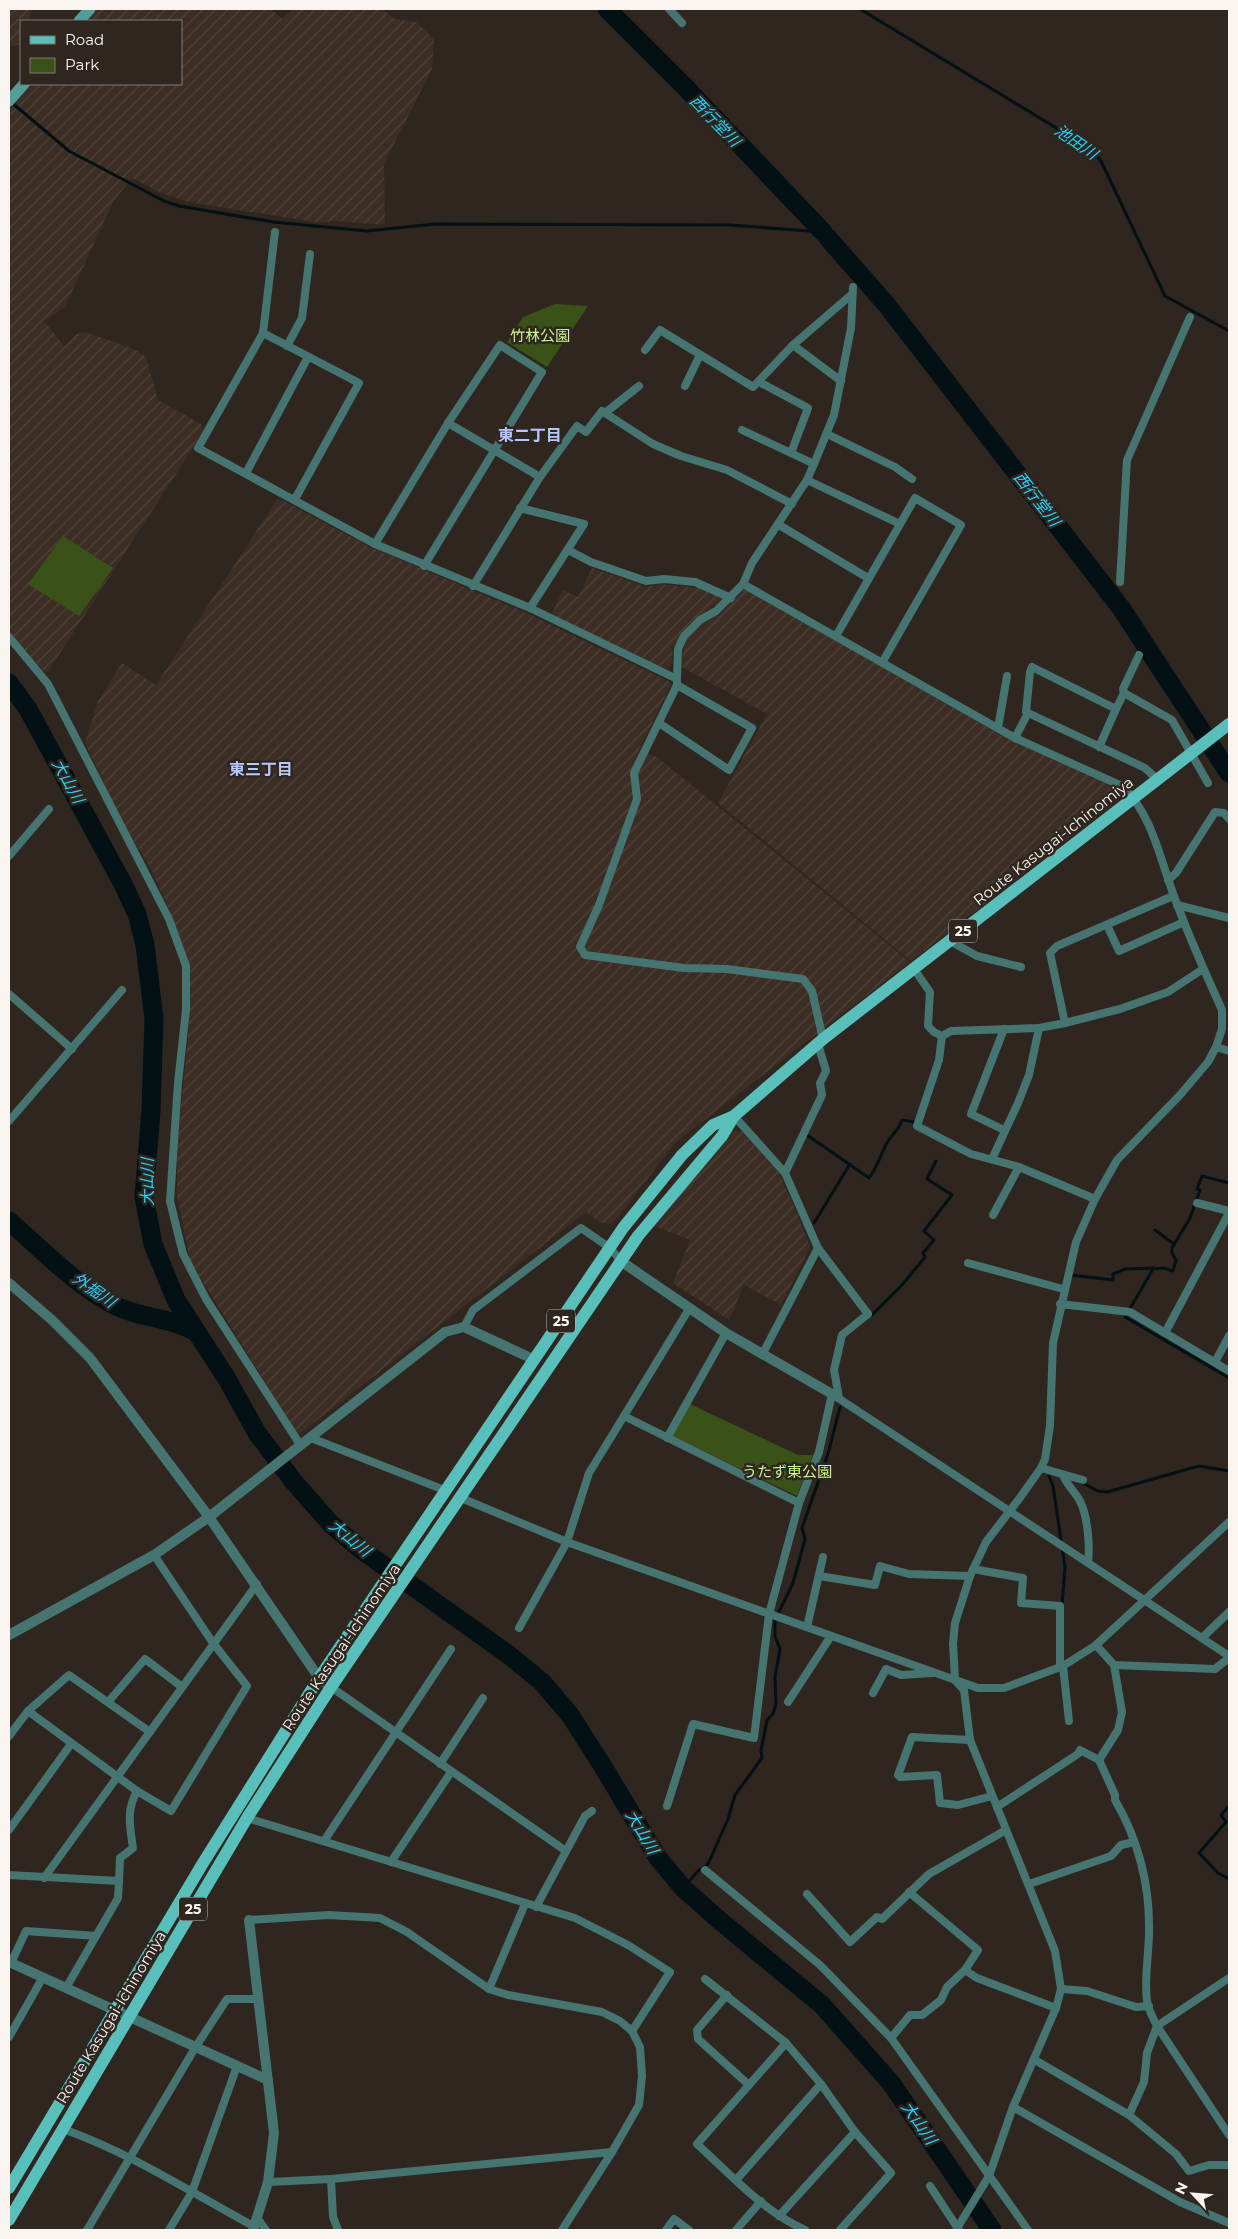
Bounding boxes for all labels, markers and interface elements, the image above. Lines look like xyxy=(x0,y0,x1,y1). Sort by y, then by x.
legend xyxy=(20,20,182,85)
text: Road xyxy=(65,30,104,49)
text: Park xyxy=(65,55,99,74)
water label: 西行堂川 xyxy=(686,91,745,152)
water label: 池田川 xyxy=(1051,120,1103,165)
park label: 竹林公園 xyxy=(510,326,570,345)
district label: 東二丁目 xyxy=(498,426,562,445)
water label: 西行堂川 xyxy=(1010,468,1065,532)
water label: 大山川 xyxy=(48,755,89,808)
district label: 東三丁目 xyxy=(229,760,293,779)
street label: Route Kasugai-Ichinomiya xyxy=(969,773,1137,909)
road number: 25 xyxy=(949,919,977,942)
water label: 大山川 xyxy=(138,1156,157,1206)
water label: 外掘川 xyxy=(69,1268,121,1313)
road number: 25 xyxy=(547,1310,575,1332)
park label: うたず東公園 xyxy=(742,1462,832,1481)
water label: 大山川 xyxy=(325,1516,376,1562)
street label: Route Kasugai-Ichinomiya xyxy=(278,1560,404,1734)
water label: 大山川 xyxy=(621,1807,664,1859)
road number: 25 xyxy=(179,1898,207,1920)
street label: Route Kasugai-Ichinomiya xyxy=(52,1927,170,2107)
water label: 大山川 xyxy=(897,2098,942,2150)
north arrow xyxy=(1168,2169,1218,2219)
text: N xyxy=(1171,2179,1192,2197)

